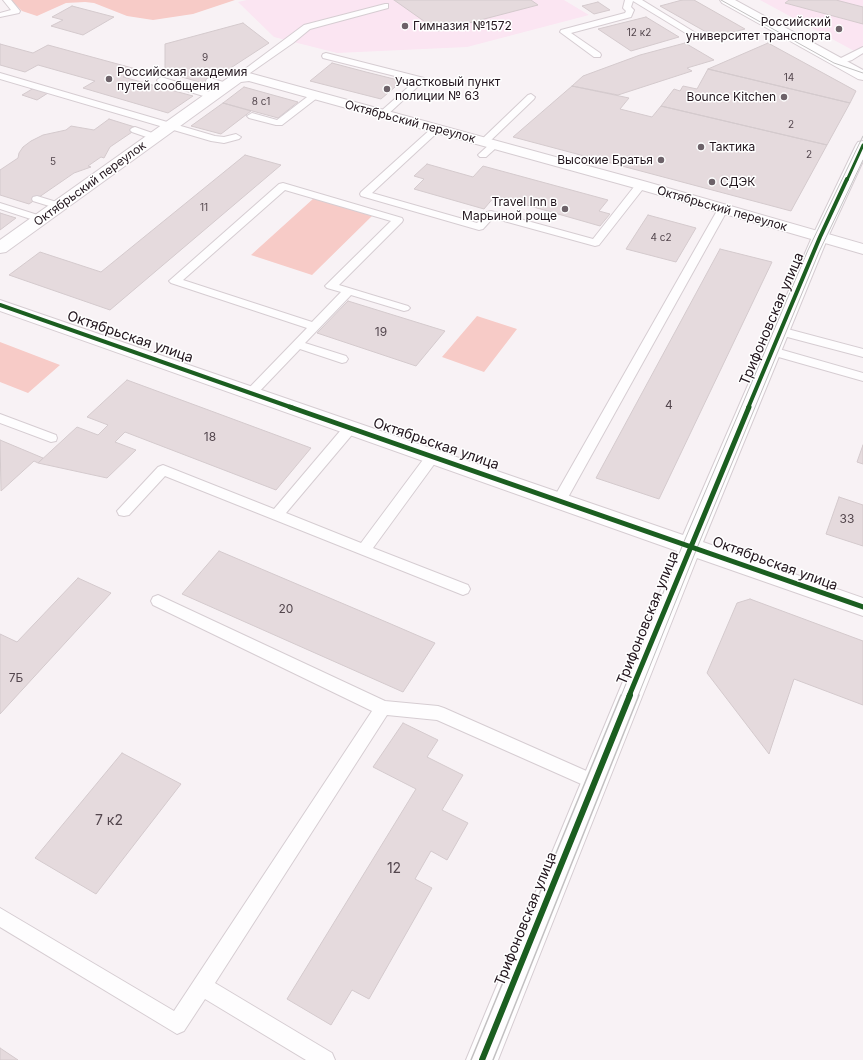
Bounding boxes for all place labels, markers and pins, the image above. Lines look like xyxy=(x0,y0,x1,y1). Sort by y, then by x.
place label: Российский университет транспорта xyxy=(686,15,831,43)
place label: Гимназия №1572 xyxy=(413,19,512,33)
marker: Гимназия №1572 xyxy=(400,21,410,31)
marker: Российский университет транспорта xyxy=(834,24,844,34)
place label: Российская академия путей сообщения xyxy=(117,65,247,93)
marker: Российская академия путей сообщения xyxy=(104,74,114,84)
place label: Участковый пункт полиции № 63 xyxy=(395,75,500,103)
marker: Участковый пункт полиции № 63 xyxy=(382,84,392,94)
place label: Bounce Kitchen xyxy=(687,90,776,104)
marker: Bounce Kitchen xyxy=(779,92,789,102)
place label: Тактика xyxy=(709,140,755,154)
marker: Тактика xyxy=(696,142,706,152)
place label: Высокие Братья xyxy=(557,153,653,167)
marker: Высокие Братья xyxy=(656,155,666,165)
place label: СДЭК xyxy=(720,175,755,189)
marker: СДЭК xyxy=(707,177,717,187)
place label: Travel Inn в Марьиной роще xyxy=(462,195,557,223)
marker: Travel Inn в Марьиной роще xyxy=(560,204,570,214)

